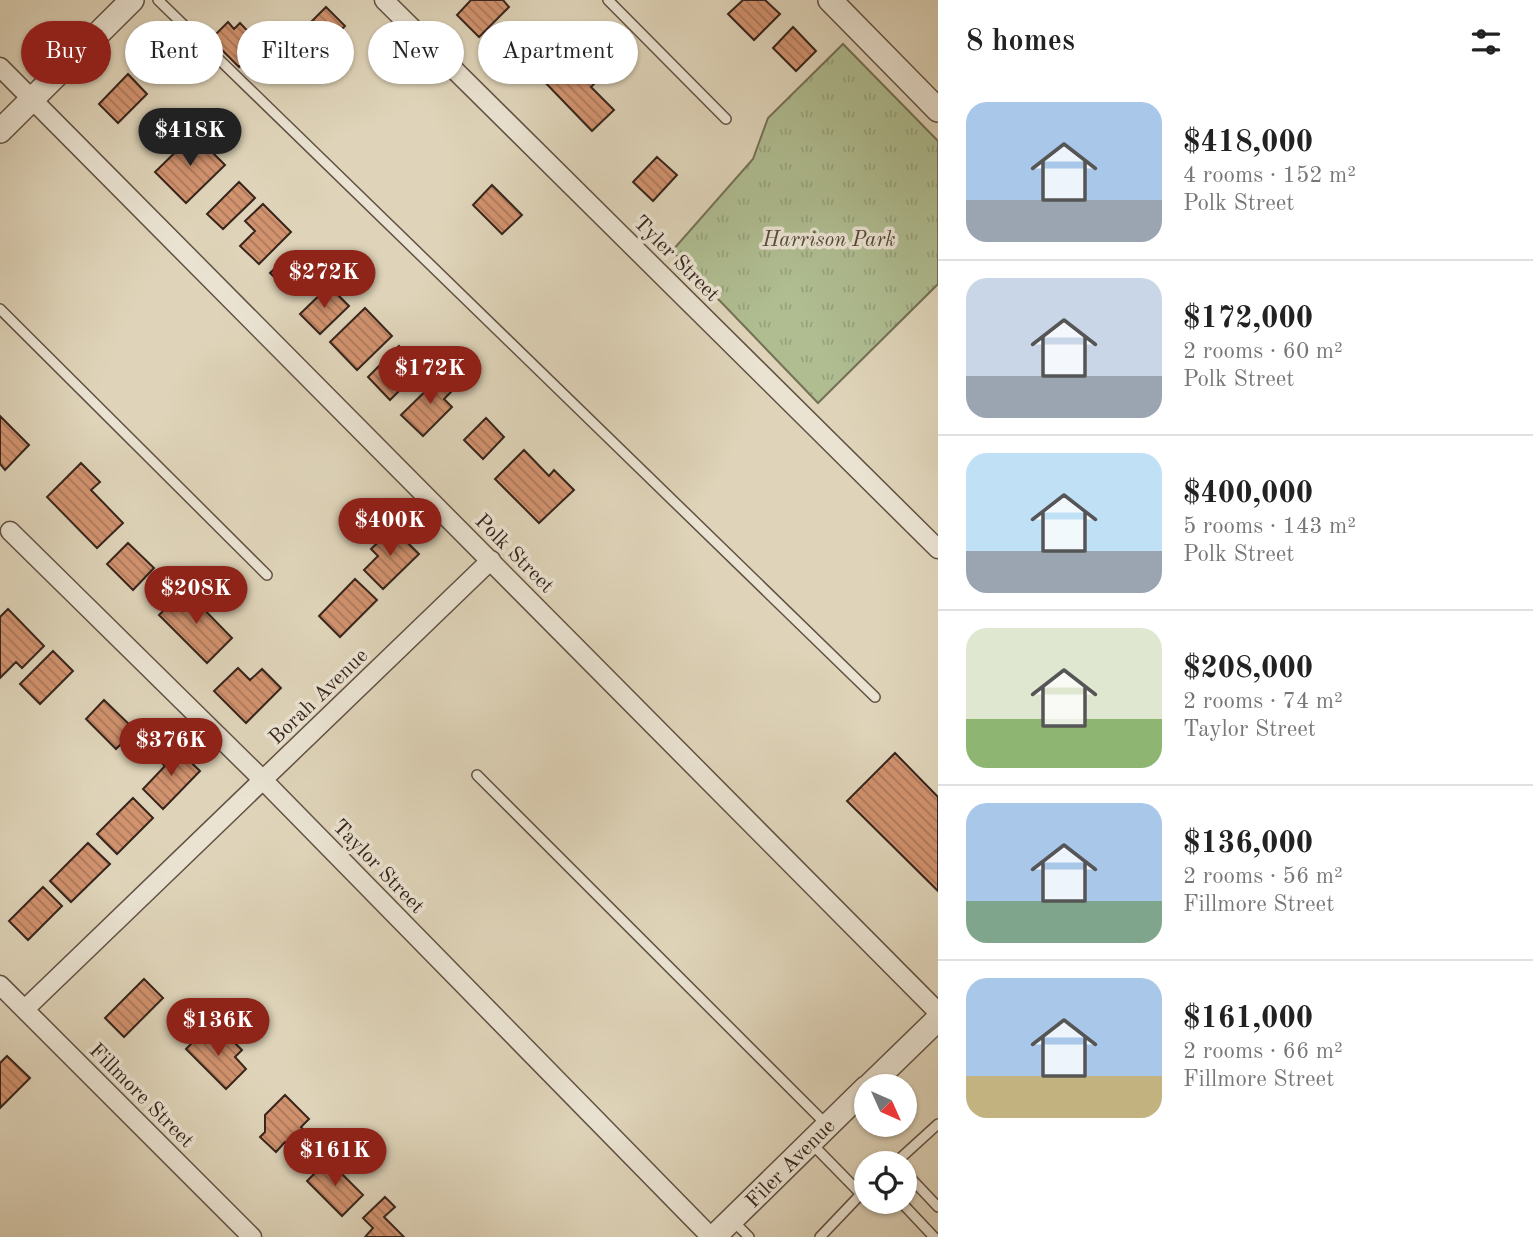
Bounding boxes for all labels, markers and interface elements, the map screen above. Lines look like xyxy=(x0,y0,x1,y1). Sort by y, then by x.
chip: Buy xyxy=(21,21,111,84)
chip: Rent xyxy=(125,21,223,84)
chip: Filters xyxy=(237,21,354,84)
chip: New xyxy=(368,21,464,84)
chip: Apartment xyxy=(478,21,638,84)
icon: filters xyxy=(1467,23,1505,61)
text: 8 homes xyxy=(966,27,1075,57)
pin: $418K xyxy=(141,108,239,168)
text: $418K xyxy=(154,119,226,142)
text: $418,000 xyxy=(1183,128,1313,158)
icon: home xyxy=(1022,130,1106,214)
text: 4 rooms · 152 m² xyxy=(1183,164,1356,187)
text: Polk Street xyxy=(1183,192,1294,215)
street label: Tyler Street xyxy=(629,212,723,306)
park label: Harrison Park xyxy=(762,230,895,251)
pin: $272K xyxy=(275,250,373,310)
text: $272K xyxy=(288,261,360,284)
text: $172,000 xyxy=(1183,304,1313,334)
icon: home xyxy=(1022,306,1106,390)
text: 2 rooms · 60 m² xyxy=(1183,340,1343,363)
pin: $172K xyxy=(381,346,479,406)
text: $172K xyxy=(394,357,466,380)
text: Polk Street xyxy=(1183,368,1294,391)
text: $400,000 xyxy=(1183,479,1313,509)
icon: home xyxy=(1022,481,1106,565)
pin: $400K xyxy=(341,498,439,558)
text: $400K xyxy=(354,509,426,532)
street label: Polk Street xyxy=(471,511,557,597)
text: 5 rooms · 143 m² xyxy=(1183,515,1356,538)
text: Polk Street xyxy=(1183,543,1294,566)
pin: $208K xyxy=(147,566,245,626)
text: $208K xyxy=(160,577,232,600)
street label: Borah Avenue xyxy=(266,645,372,749)
text: $208,000 xyxy=(1183,654,1313,684)
icon: home xyxy=(1022,656,1106,740)
text: 2 rooms · 74 m² xyxy=(1183,690,1343,713)
pin: $376K xyxy=(122,718,220,778)
text: Taylor Street xyxy=(1183,718,1316,741)
text: $376K xyxy=(135,729,207,752)
street label: Taylor Street xyxy=(328,816,428,918)
text: $136,000 xyxy=(1183,829,1313,859)
icon: home xyxy=(1022,831,1106,915)
text: 2 rooms · 56 m² xyxy=(1183,865,1343,888)
text: Fillmore Street xyxy=(1183,893,1334,916)
pin: $136K xyxy=(169,998,267,1058)
text: $161,000 xyxy=(1183,1004,1313,1034)
icon: home xyxy=(1022,1006,1106,1090)
text: $136K xyxy=(182,1009,254,1032)
street label: Fillmore Street xyxy=(85,1040,197,1152)
text: 2 rooms · 66 m² xyxy=(1183,1040,1343,1063)
text: Fillmore Street xyxy=(1183,1068,1334,1091)
north arrow xyxy=(854,1074,917,1138)
map controls xyxy=(854,1074,917,1214)
street label: Filer Avenue xyxy=(742,1115,840,1213)
pin: $161K xyxy=(286,1128,384,1188)
text: $161K xyxy=(299,1139,371,1162)
button: locate xyxy=(854,1151,917,1214)

